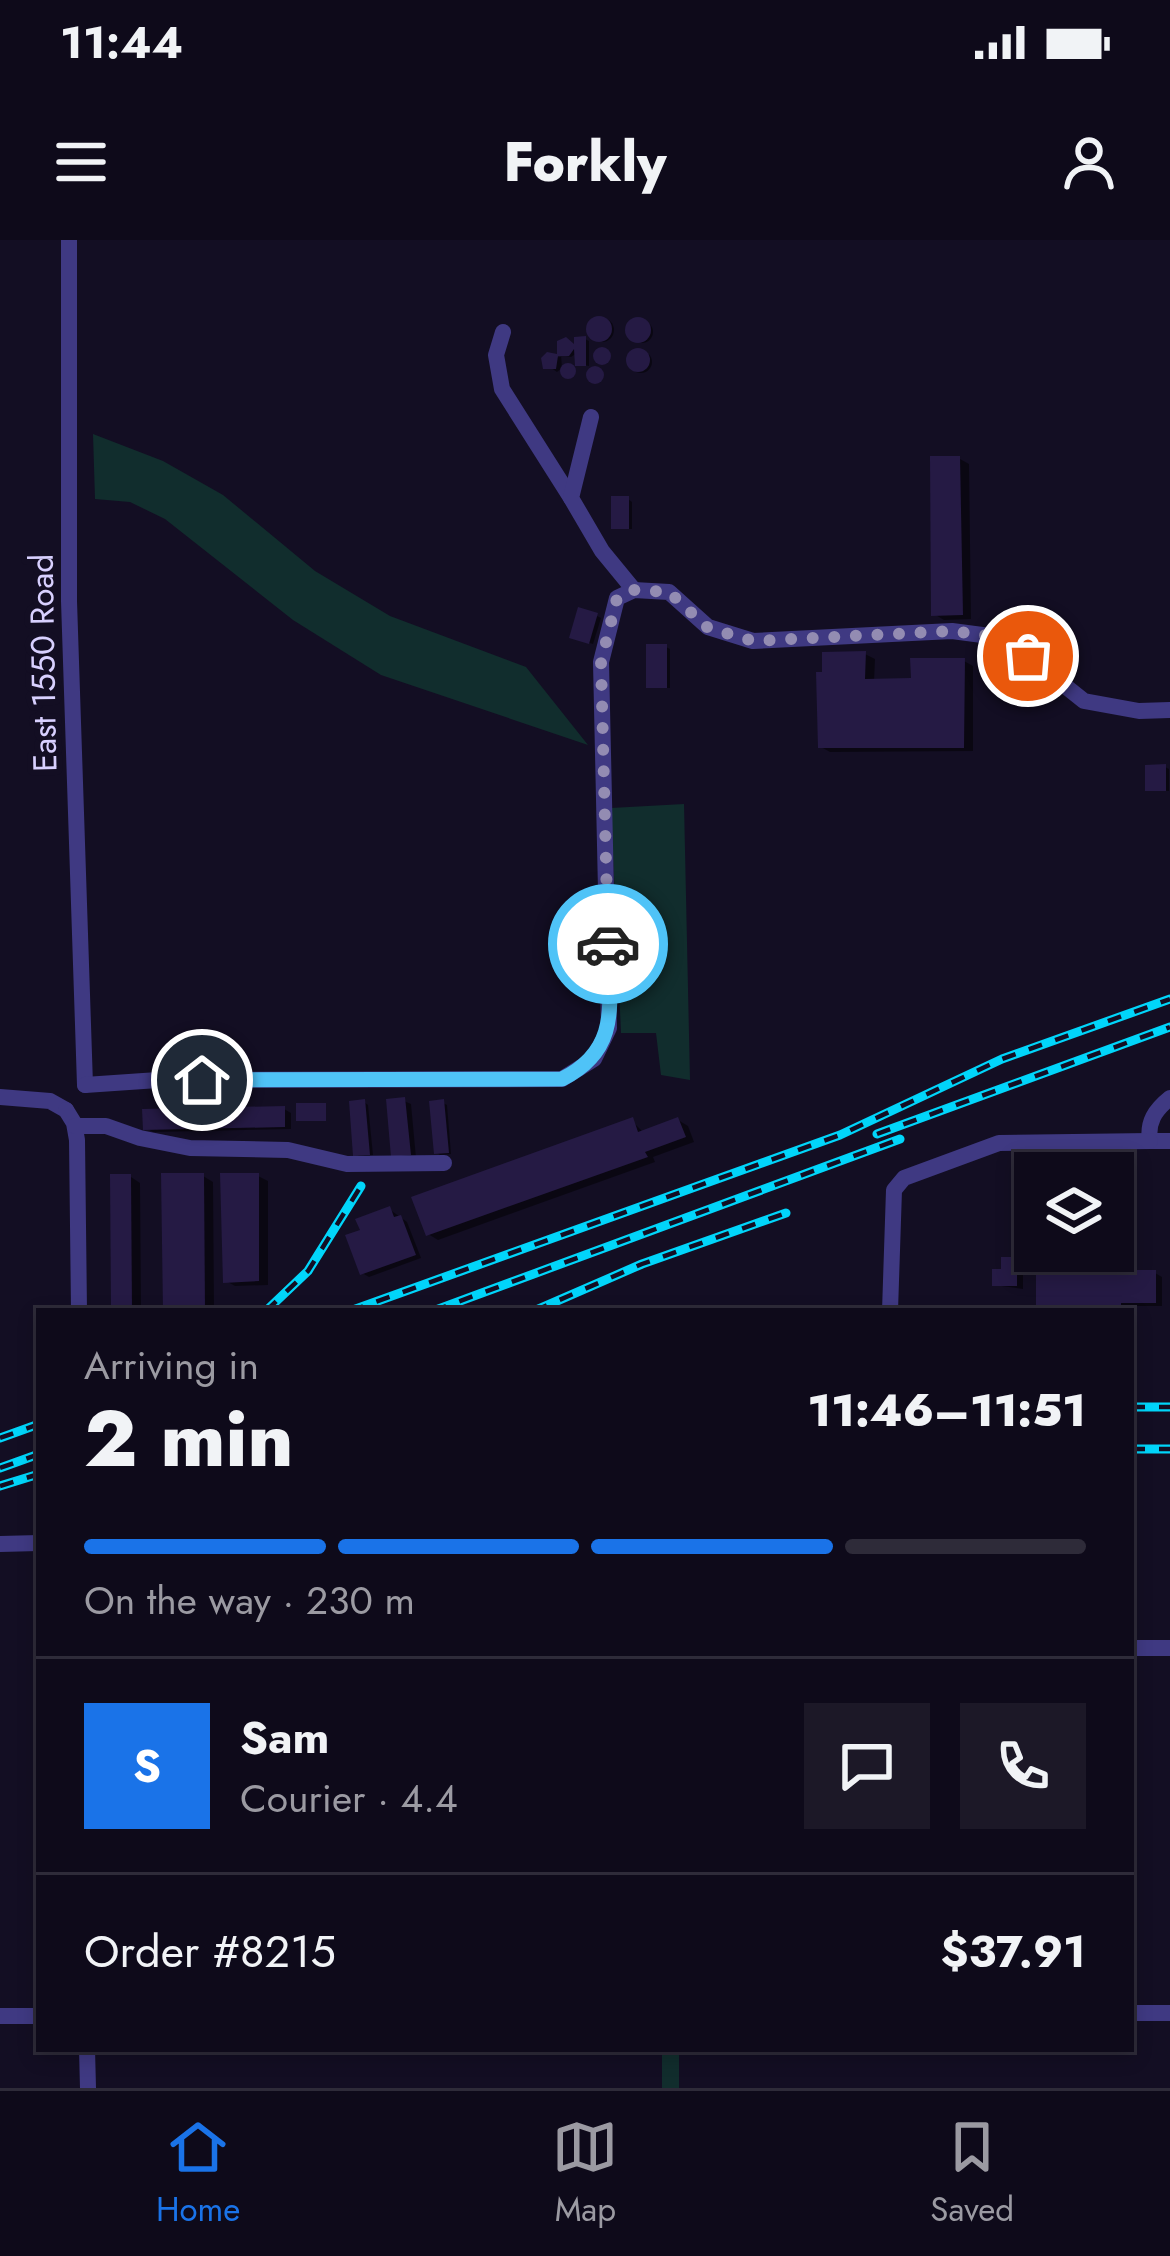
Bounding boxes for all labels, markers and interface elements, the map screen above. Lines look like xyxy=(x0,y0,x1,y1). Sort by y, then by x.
text: 11:44 xyxy=(60,10,183,75)
text: Forkly xyxy=(504,123,666,201)
icon: menu xyxy=(48,129,114,195)
icon: person xyxy=(1056,129,1122,195)
street label: East 1550 Road xyxy=(18,554,68,772)
pin xyxy=(977,605,1079,707)
icon: bag xyxy=(995,623,1061,689)
courier xyxy=(548,884,668,1004)
icon: car xyxy=(575,911,641,977)
pin xyxy=(151,1029,253,1131)
icon: home xyxy=(169,1047,235,1113)
map controls xyxy=(1014,1152,1134,1272)
button: layers xyxy=(1014,1152,1134,1272)
text: Arriving in xyxy=(84,1337,259,1394)
text: 11:46–11:51 xyxy=(808,1378,1086,1443)
text: 2 min xyxy=(84,1383,293,1495)
text: On the way · 230 m xyxy=(84,1572,415,1629)
button: chat xyxy=(804,1703,930,1829)
button: phone xyxy=(960,1703,1086,1829)
text: Sam xyxy=(240,1705,329,1770)
text: S xyxy=(133,1733,161,1798)
text: Courier · 4.4 xyxy=(240,1770,458,1827)
text: Order #8215 xyxy=(84,1919,336,1984)
text: $37.91 xyxy=(941,1919,1086,1984)
tab: Home xyxy=(156,2114,240,2233)
tab: Map xyxy=(552,2114,618,2233)
tab: Saved xyxy=(930,2114,1014,2233)

